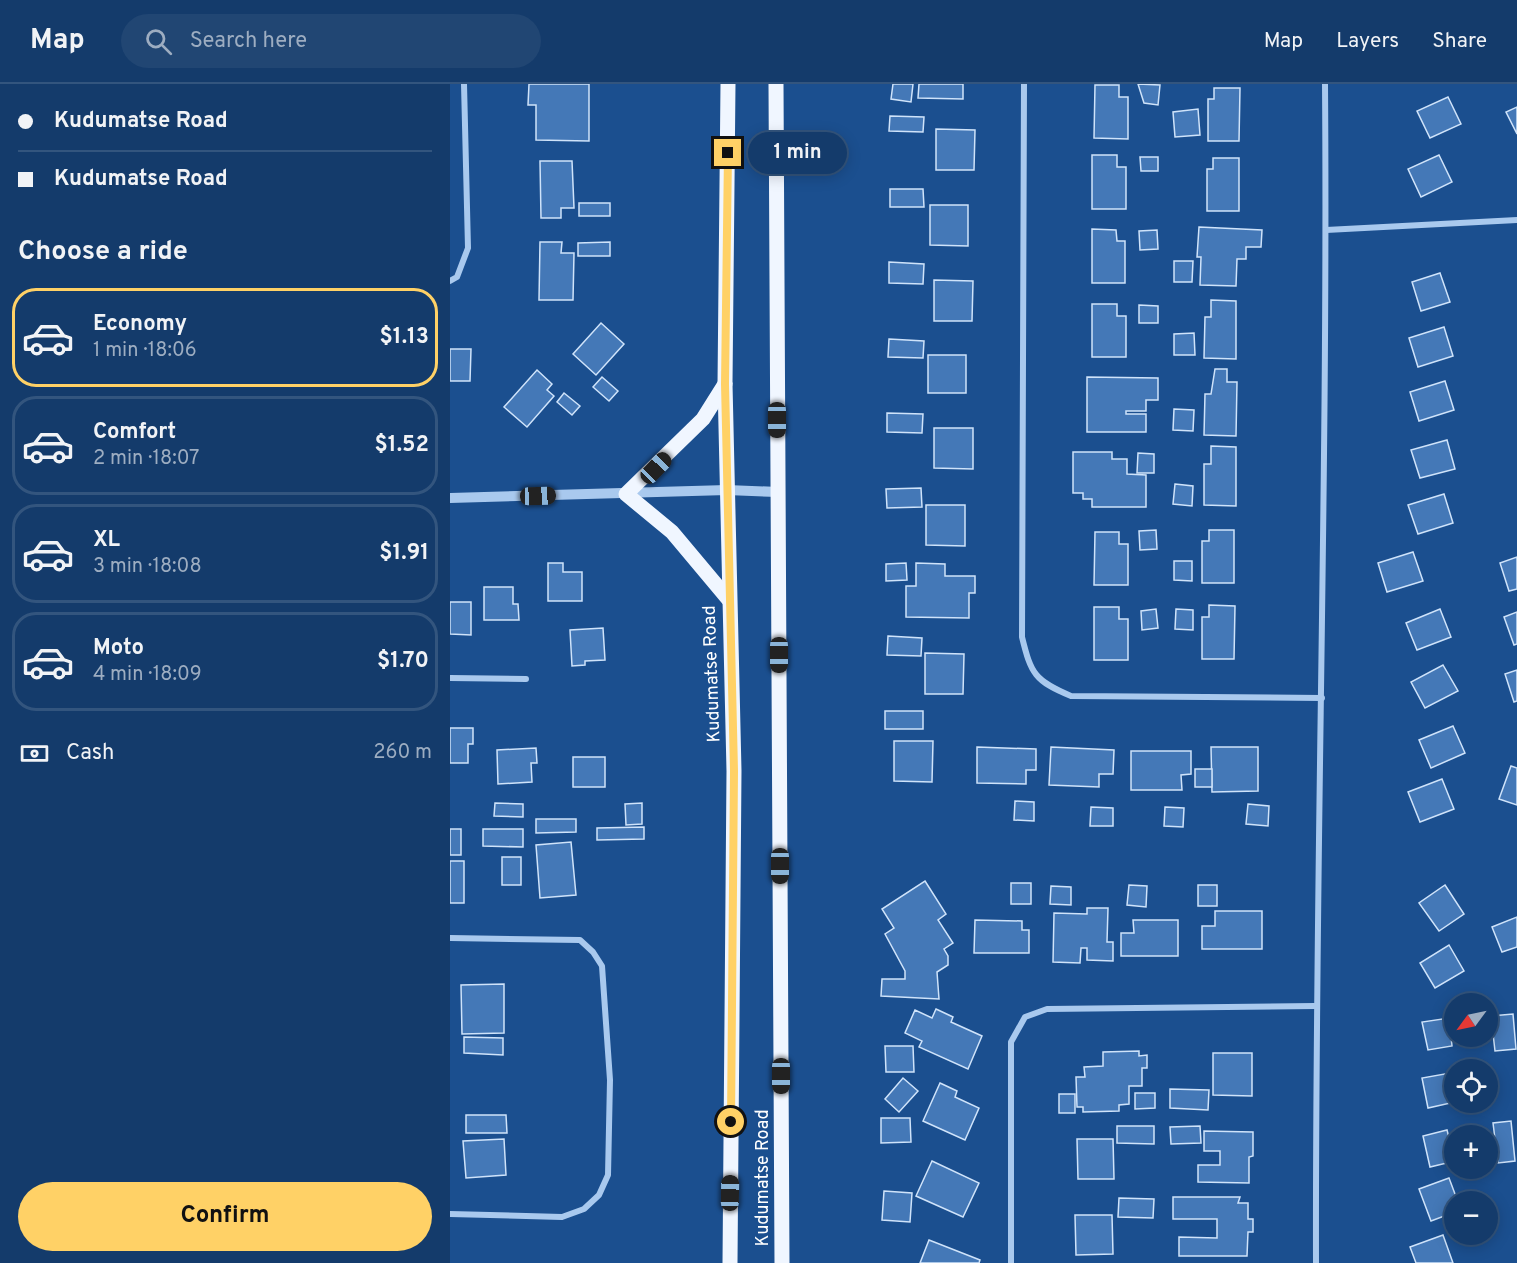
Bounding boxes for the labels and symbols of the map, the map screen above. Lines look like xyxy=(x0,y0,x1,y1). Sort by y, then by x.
callout: 1 min xyxy=(749,132,848,174)
route end xyxy=(714,139,741,166)
car xyxy=(768,402,786,438)
car xyxy=(637,449,675,487)
car xyxy=(520,486,556,506)
street label: Kudumatse Road xyxy=(699,605,726,743)
car xyxy=(770,637,788,673)
car xyxy=(771,848,789,884)
north arrow xyxy=(1444,993,1498,1047)
car xyxy=(772,1058,790,1094)
route start xyxy=(717,1108,744,1135)
street label: Kudumatse Road xyxy=(752,1109,775,1247)
car xyxy=(721,1175,739,1211)

